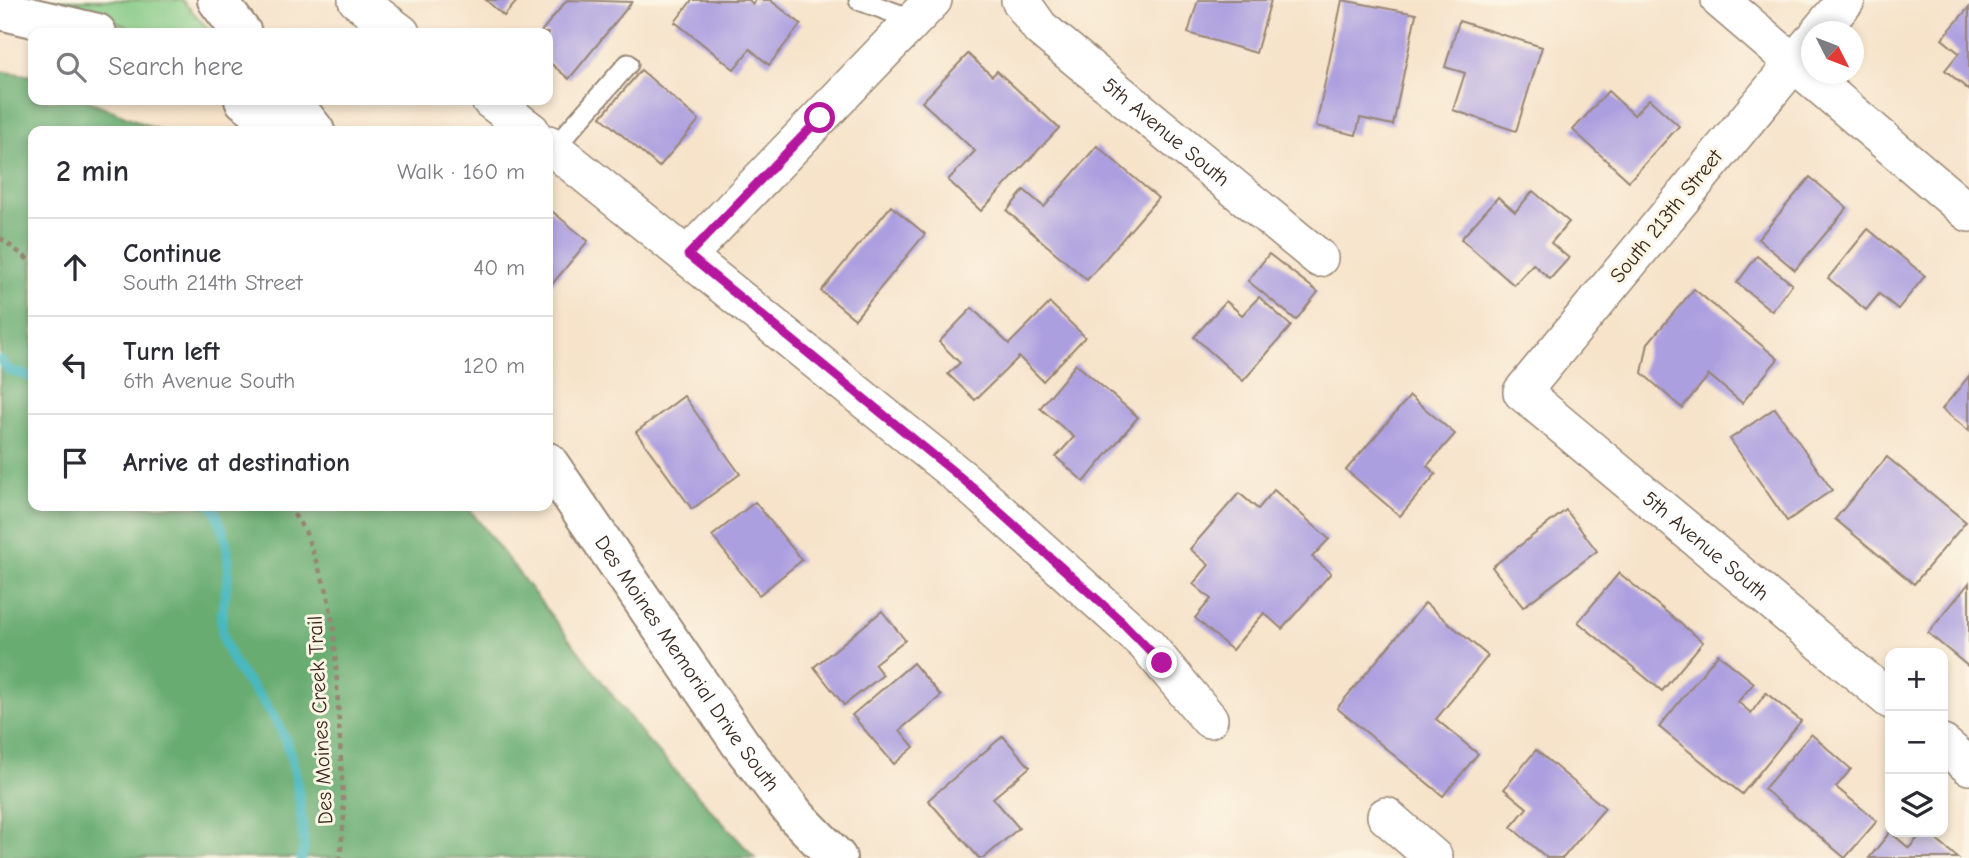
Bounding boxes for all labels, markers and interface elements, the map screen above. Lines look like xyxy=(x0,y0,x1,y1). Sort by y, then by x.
north arrow xyxy=(1801,21,1864,84)
search box xyxy=(28,28,553,105)
icon: search xyxy=(52,48,90,86)
text: Search here xyxy=(108,52,243,82)
street label: 5th Avenue South xyxy=(1098,73,1235,191)
route start xyxy=(804,102,835,133)
street label: South 213th Street xyxy=(1605,144,1728,287)
text: 2 min xyxy=(56,154,129,189)
text: Walk · 160 m xyxy=(397,158,525,185)
text: Continue xyxy=(123,239,221,269)
icon: ahead xyxy=(56,248,94,286)
text: 40 m xyxy=(473,254,525,281)
text: South 214th Street xyxy=(123,269,303,296)
text: Turn left xyxy=(123,337,220,367)
icon: left xyxy=(56,346,94,384)
text: 120 m xyxy=(463,352,525,379)
text: 6th Avenue South xyxy=(123,367,295,394)
icon: arrive xyxy=(56,444,94,482)
text: Arrive at destination xyxy=(123,448,350,478)
street label: 5th Avenue South xyxy=(1638,486,1774,606)
street label: Des Moines Memorial Drive South xyxy=(590,531,785,796)
street label: Des Moines Creek Trail xyxy=(303,615,337,825)
route end xyxy=(1146,647,1177,678)
map controls xyxy=(1885,648,1948,837)
button: + xyxy=(1885,648,1948,711)
button: − xyxy=(1885,711,1948,774)
button: layers xyxy=(1885,774,1948,837)

